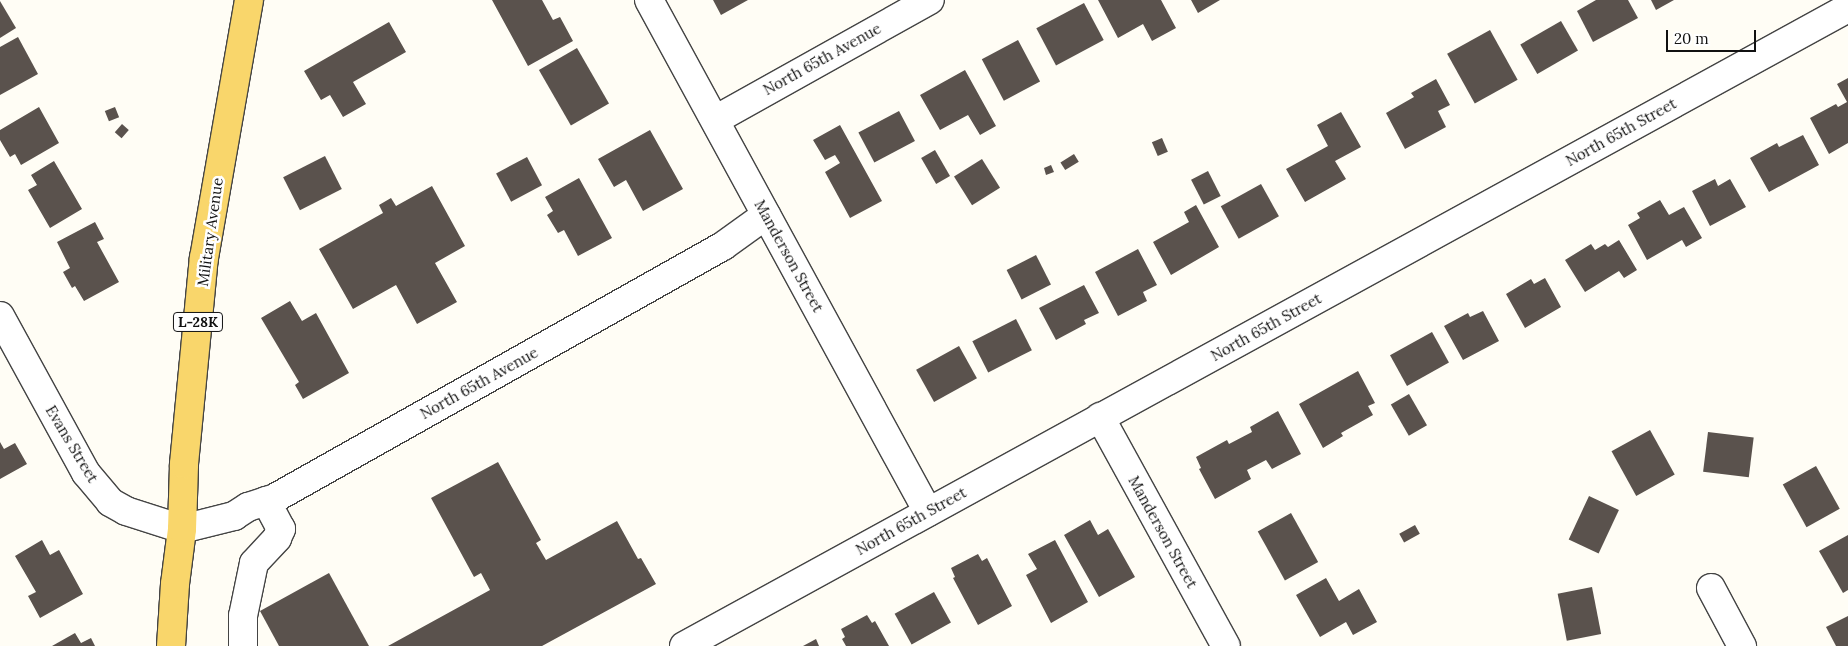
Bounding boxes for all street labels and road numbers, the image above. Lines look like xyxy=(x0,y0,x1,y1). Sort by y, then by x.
street label: North 65th Avenue xyxy=(760,19,884,99)
street label: North 65th Street xyxy=(1563,94,1679,170)
street label: Military Avenue xyxy=(193,176,227,288)
street label: Manderson Street xyxy=(751,197,827,315)
street label: North 65th Street xyxy=(1208,289,1324,365)
road number: L-28K xyxy=(172,311,224,334)
street label: North 65th Avenue xyxy=(417,343,541,423)
street label: Evans Street xyxy=(42,402,102,486)
street label: Manderson Street xyxy=(1125,473,1201,591)
street label: North 65th Street xyxy=(853,483,969,559)

